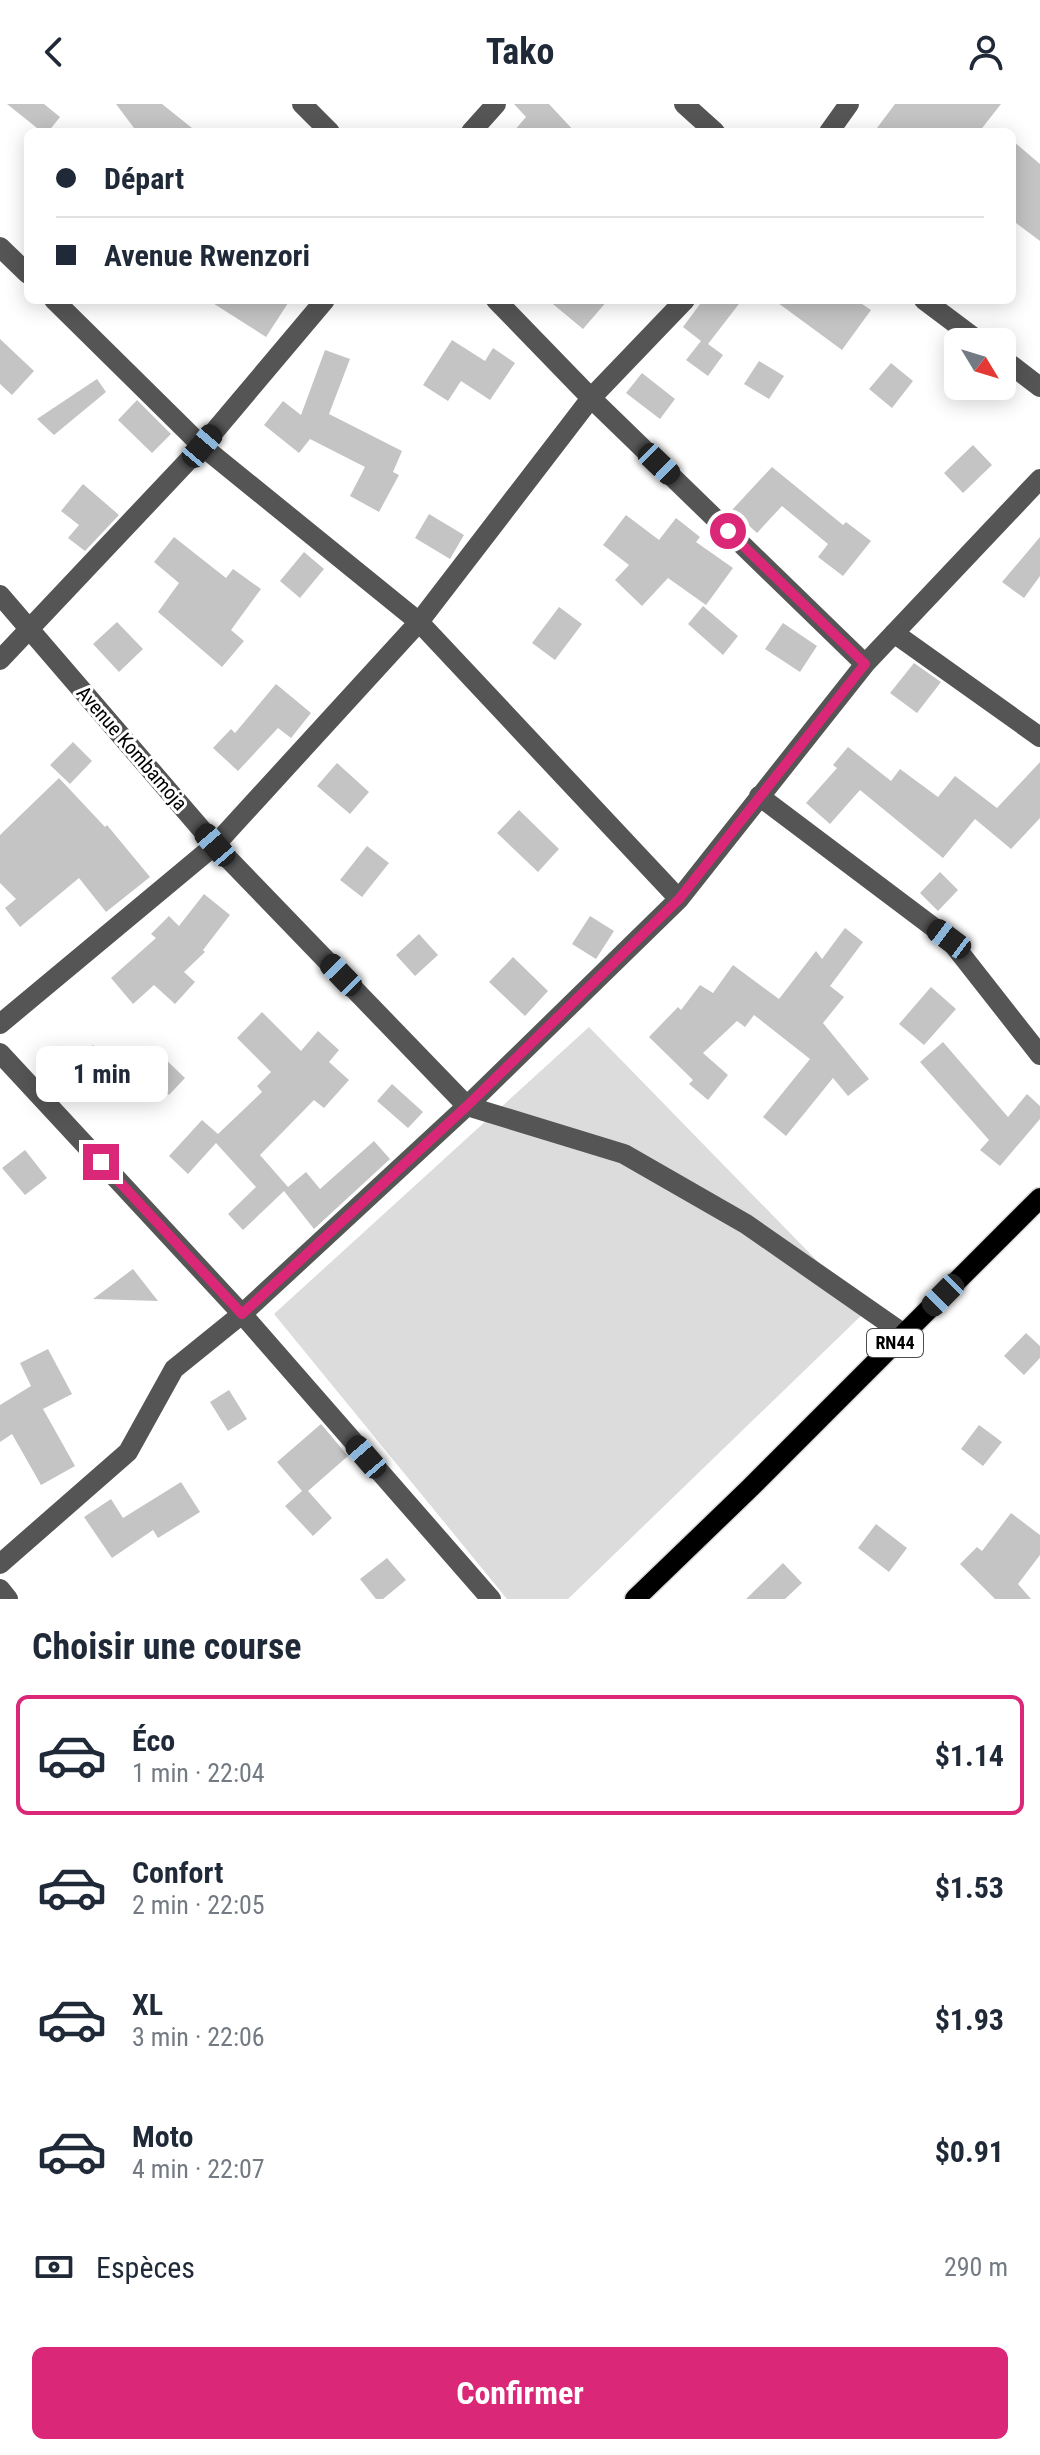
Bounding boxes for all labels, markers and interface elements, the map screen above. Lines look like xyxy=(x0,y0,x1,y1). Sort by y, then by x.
icon: back xyxy=(32,30,76,74)
icon: person xyxy=(964,30,1008,74)
text: Tako xyxy=(486,31,554,73)
text: Départ xyxy=(104,161,184,196)
text: Avenue Rwenzori xyxy=(104,238,310,273)
north arrow xyxy=(944,328,1016,400)
map controls xyxy=(944,328,1016,400)
car xyxy=(177,420,227,472)
car xyxy=(633,439,685,489)
route start xyxy=(710,513,746,549)
street label: Avenue Kombamoja xyxy=(72,681,192,815)
car xyxy=(190,819,240,871)
car xyxy=(923,915,975,963)
car xyxy=(316,949,366,1001)
callout: 1 min xyxy=(35,1046,167,1102)
text: 1 min xyxy=(73,1059,131,1089)
route end xyxy=(83,1144,119,1180)
car xyxy=(918,1270,968,1320)
road number: RN44 xyxy=(867,1329,923,1357)
car xyxy=(341,1431,391,1483)
text: Choisir une course xyxy=(32,1626,301,1668)
icon: car xyxy=(36,1719,108,1791)
text: Éco xyxy=(132,1723,175,1758)
text: $1.14 xyxy=(935,1738,1004,1773)
text: 1 min · 22:04 xyxy=(132,1758,265,1788)
icon: car xyxy=(36,1851,108,1923)
text: Confort xyxy=(132,1855,223,1890)
text: $1.53 xyxy=(935,1870,1004,1905)
text: 2 min · 22:05 xyxy=(132,1890,265,1920)
icon: car xyxy=(36,1983,108,2055)
text: XL xyxy=(132,1987,163,2022)
text: $1.93 xyxy=(935,2002,1004,2037)
text: 3 min · 22:06 xyxy=(132,2022,265,2052)
icon: car xyxy=(36,2115,108,2187)
text: Moto xyxy=(132,2119,193,2154)
text: $0.91 xyxy=(935,2134,1004,2169)
text: 4 min · 22:07 xyxy=(132,2154,265,2184)
icon: cash xyxy=(32,2245,76,2289)
text: Espèces xyxy=(96,2250,195,2285)
text: 290 m xyxy=(944,2252,1008,2282)
button: Confirmer xyxy=(32,2347,1008,2439)

